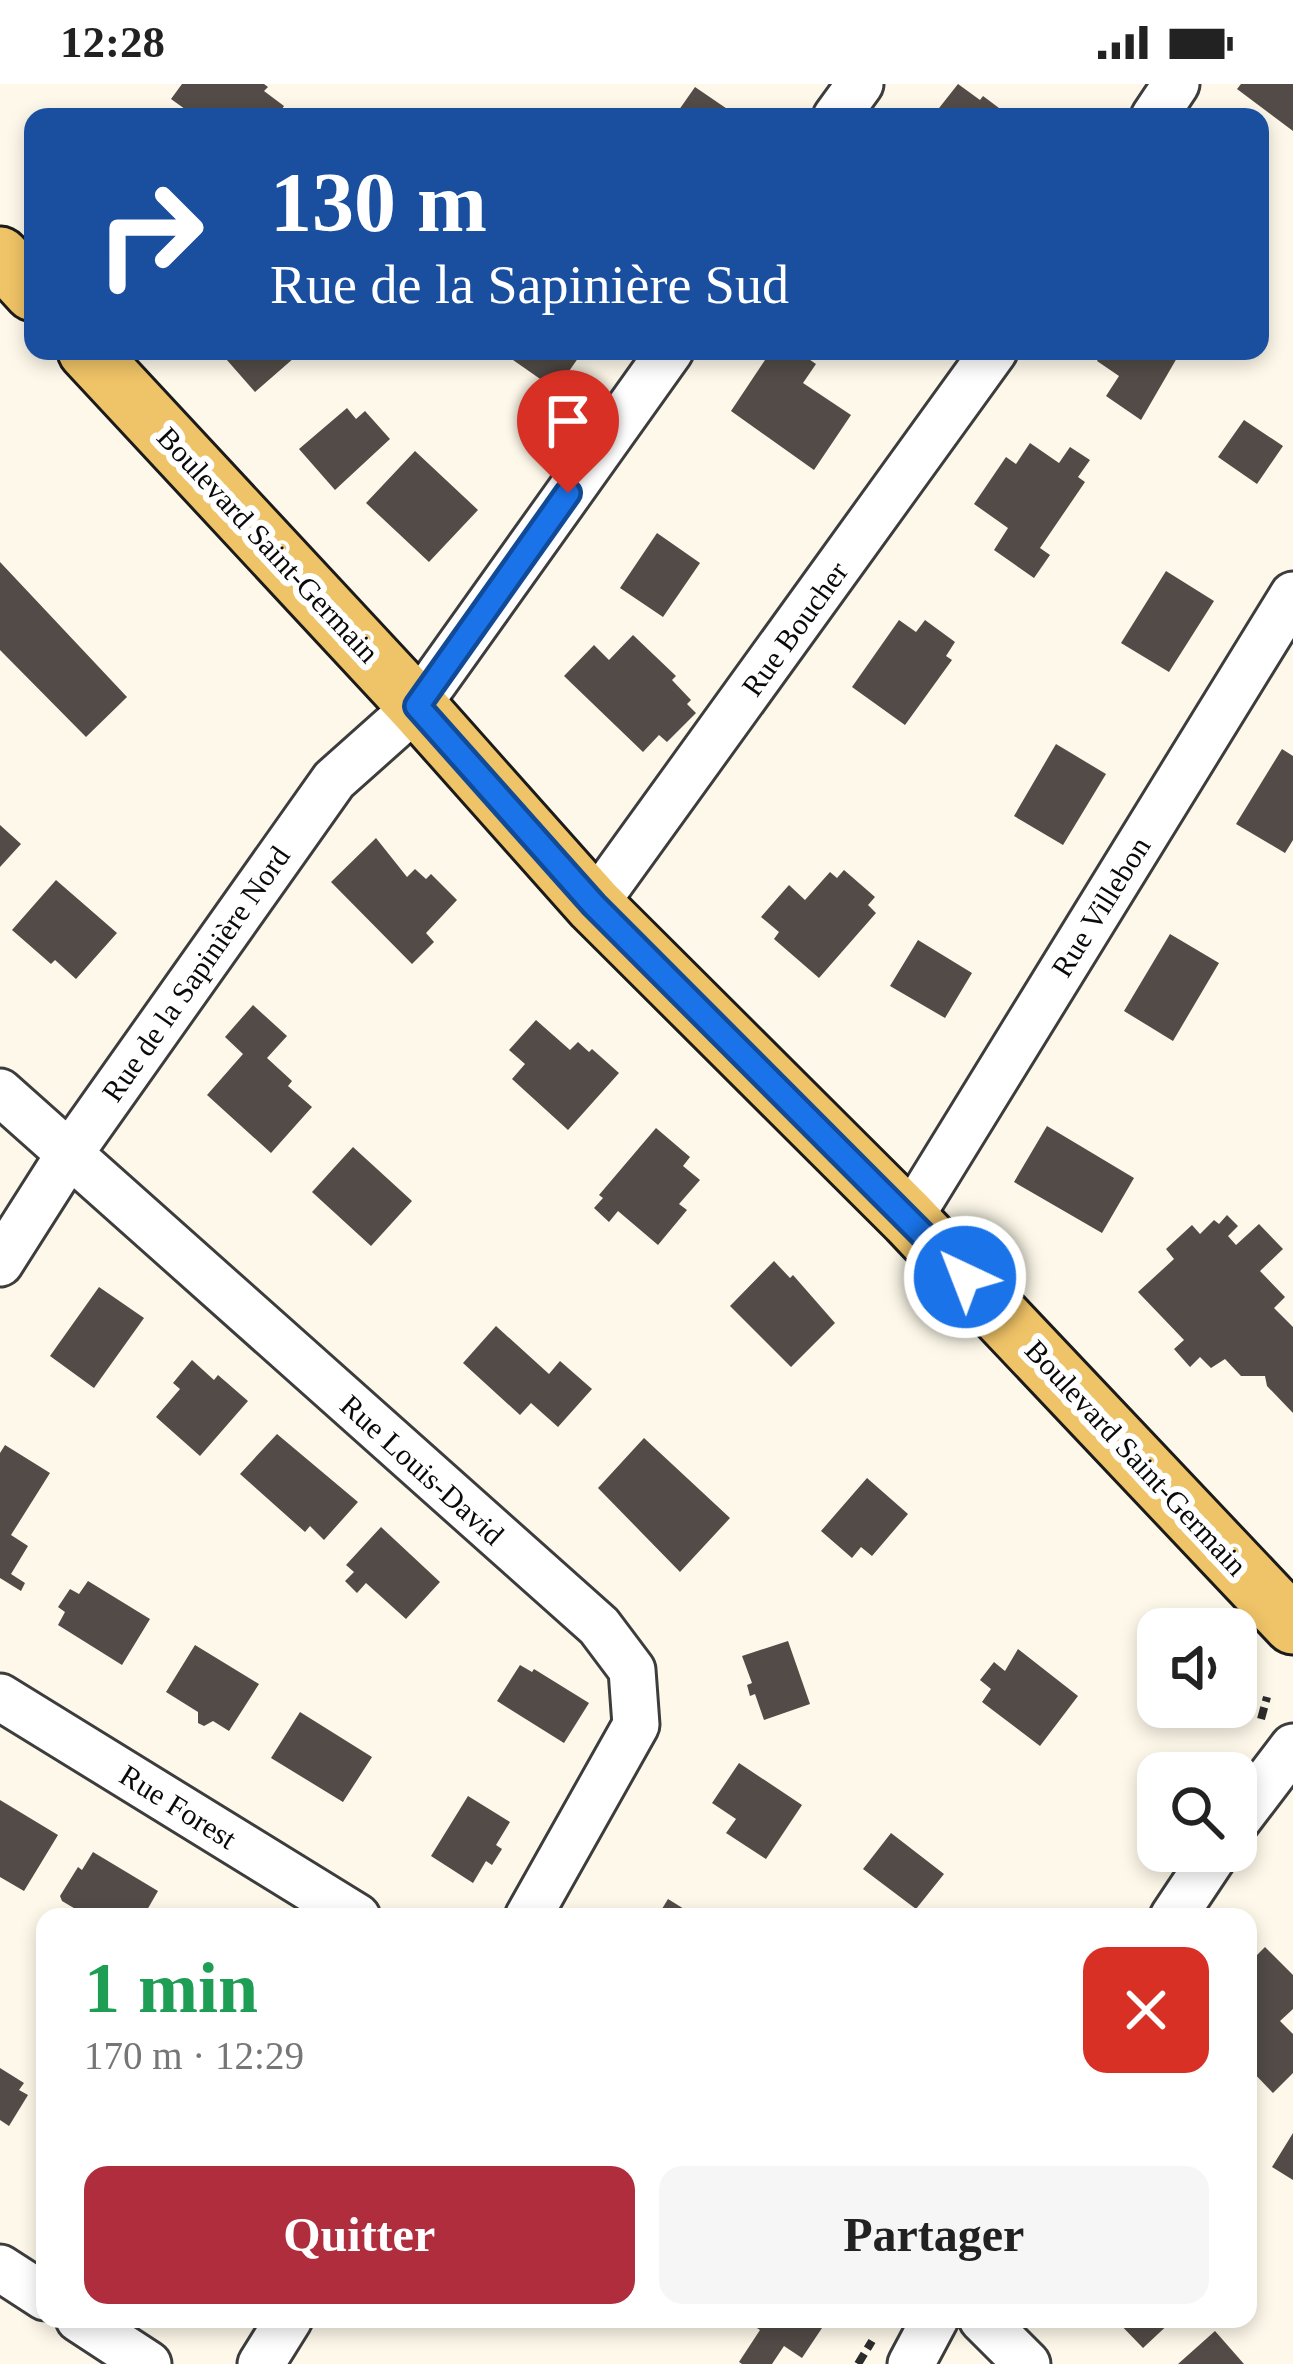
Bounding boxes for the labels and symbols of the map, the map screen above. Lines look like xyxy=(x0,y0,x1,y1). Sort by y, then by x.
pin xyxy=(517,370,619,493)
street label: Boulevard Saint-Germain xyxy=(151,420,386,669)
street label: Rue Boucher xyxy=(735,555,854,702)
street label: Rue Villebon xyxy=(1045,831,1157,983)
street label: Rue de la Sapinière Nord xyxy=(95,840,296,1107)
position arrow xyxy=(902,1214,1028,1340)
street label: Boulevard Saint-Germain xyxy=(1019,1333,1254,1582)
street label: Rue Louis-David xyxy=(334,1388,510,1551)
street label: Rue Forest xyxy=(114,1758,243,1856)

